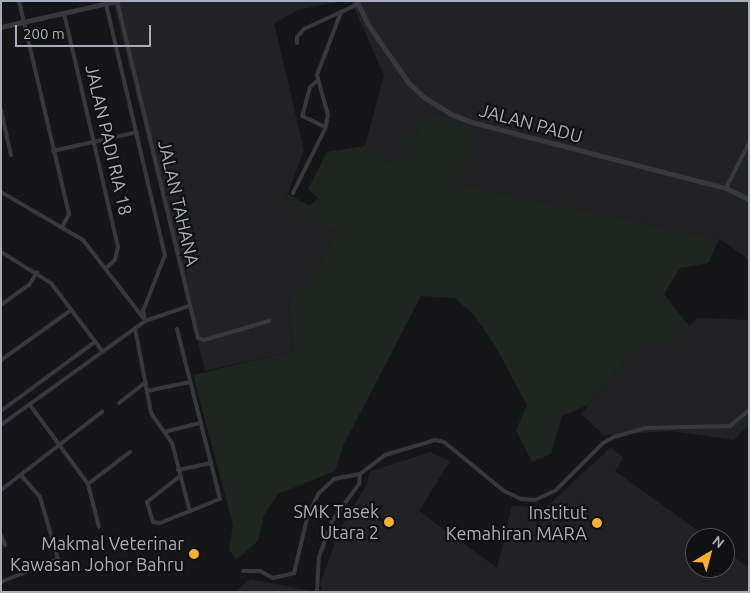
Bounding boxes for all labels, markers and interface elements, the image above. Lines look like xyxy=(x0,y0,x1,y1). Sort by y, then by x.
scale bar xyxy=(18,15,154,47)
text: 200 m xyxy=(23,25,65,42)
street label: JALAN PADI RIA 18 xyxy=(81,63,137,217)
street label: JALAN PADU xyxy=(477,99,585,147)
street label: JALAN TAHANA xyxy=(154,138,204,268)
place label: SMK Tasek Utara 2 xyxy=(293,501,379,544)
place label: Institut Kemahiran MARA xyxy=(446,502,587,544)
marker: SMK Tasek Utara 2 xyxy=(383,516,395,528)
marker: Institut Kemahiran MARA xyxy=(591,517,603,529)
north arrow xyxy=(685,528,735,578)
text: N xyxy=(709,532,727,551)
place label: Makmal Veterinar Kawasan Johor Bahru xyxy=(10,533,184,576)
marker: Makmal Veterinar Kawasan Johor Bahru xyxy=(188,548,200,560)

